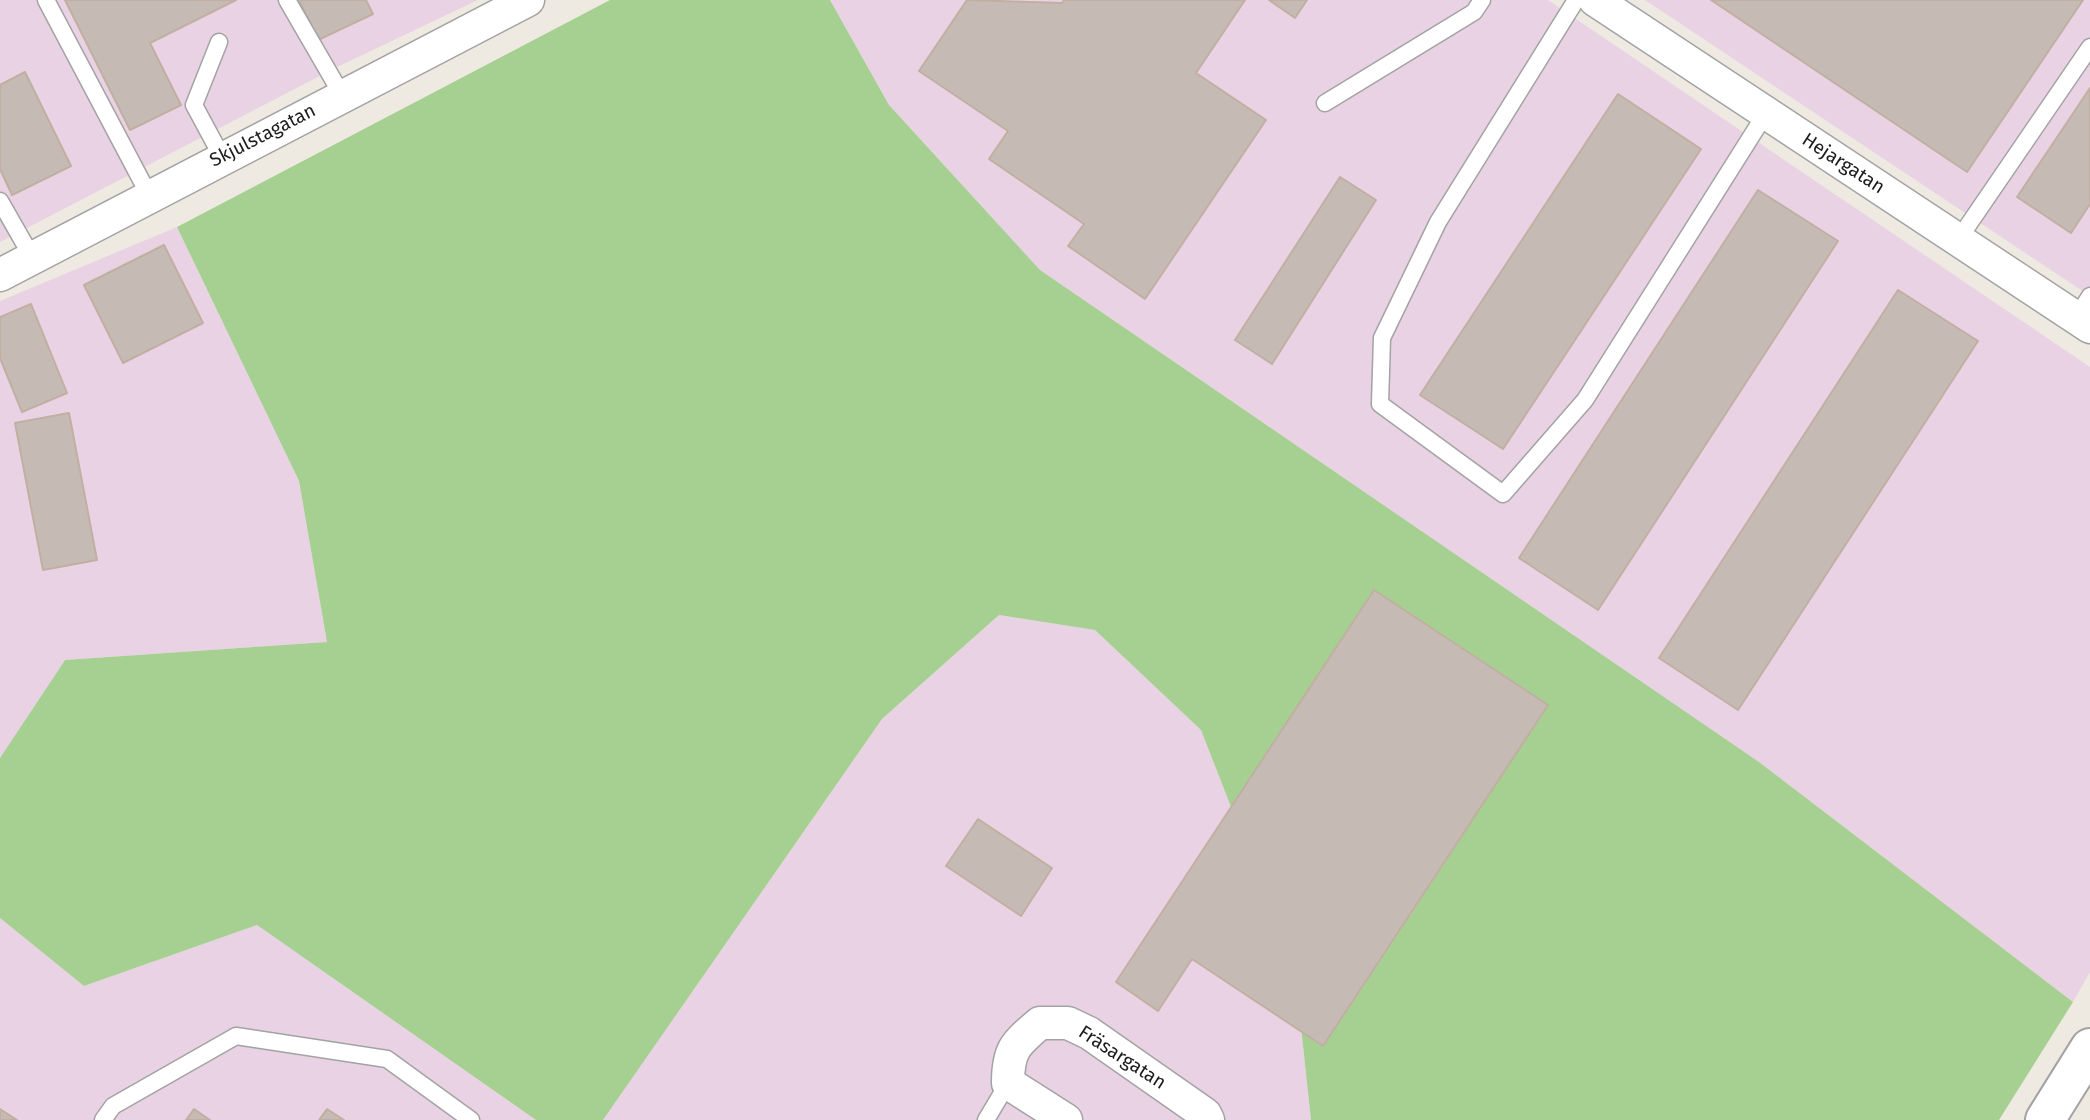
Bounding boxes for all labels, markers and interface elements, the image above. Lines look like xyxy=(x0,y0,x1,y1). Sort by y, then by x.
street label: Skjulstagatan xyxy=(206,100,320,172)
street label: Hejargatan xyxy=(1797,129,1889,199)
street label: Fräsargatan xyxy=(1074,1021,1170,1095)

